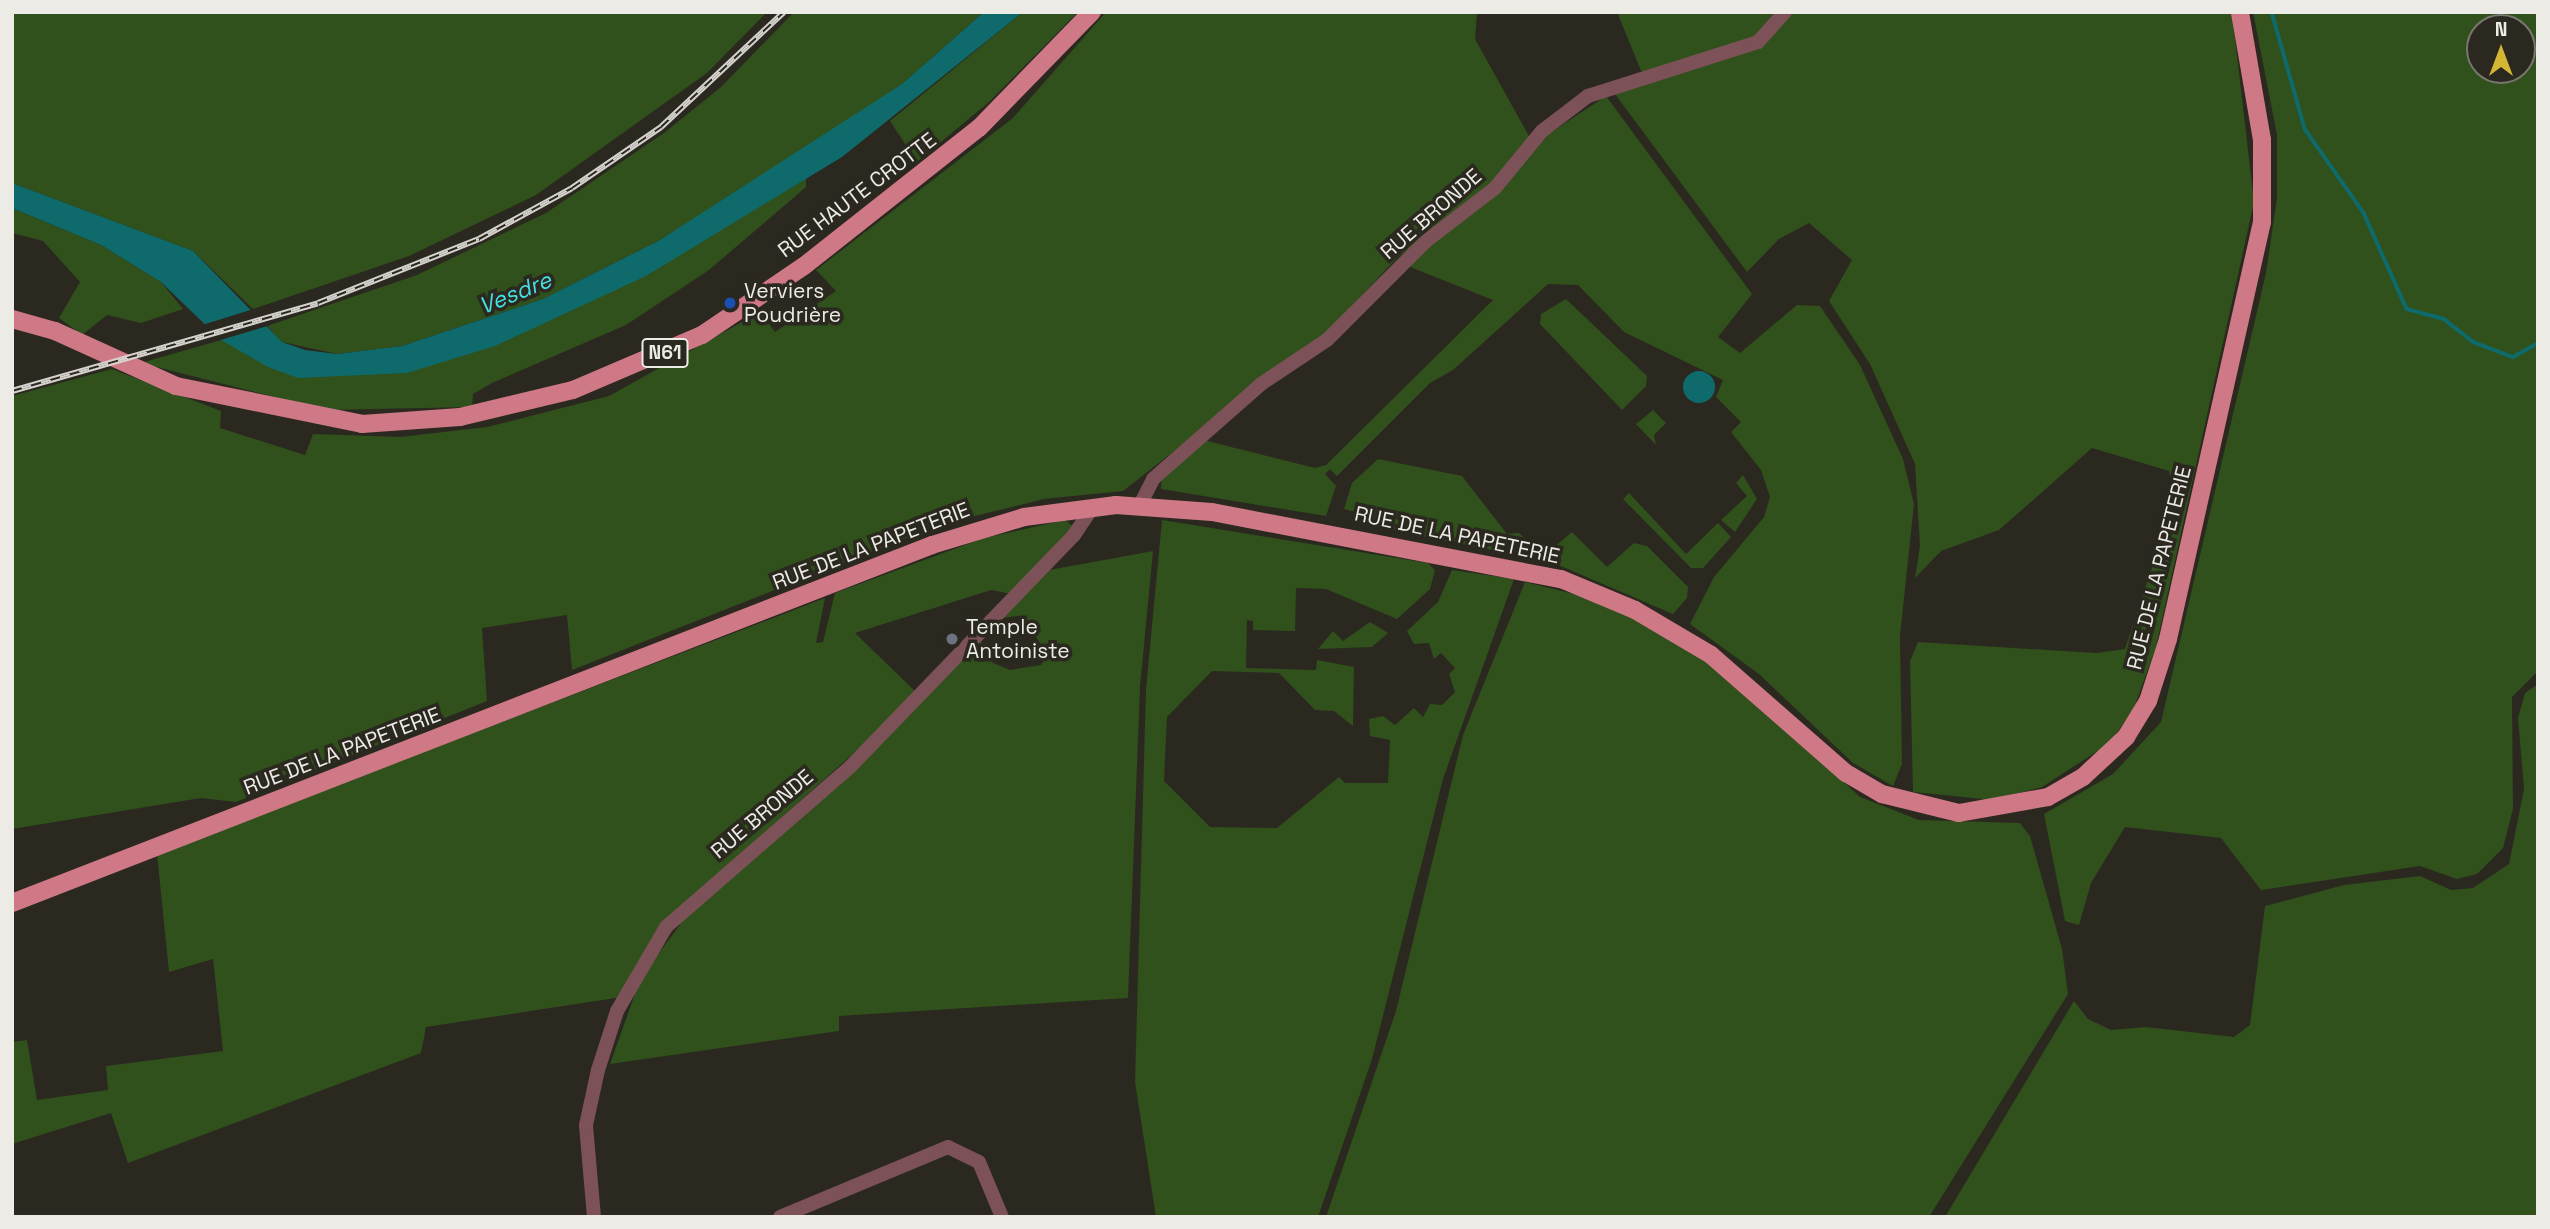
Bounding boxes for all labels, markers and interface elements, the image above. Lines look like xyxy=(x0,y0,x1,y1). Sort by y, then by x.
north arrow xyxy=(2466,14,2536,84)
text: N xyxy=(2495,17,2507,42)
street label: RUE HAUTE CROTTE xyxy=(773,127,941,263)
street label: RUE BRONDE xyxy=(1375,163,1487,265)
water label: Vesdre xyxy=(475,266,555,320)
place label: Verviers Poudrière xyxy=(744,278,841,328)
marker: Verviers Poudrière xyxy=(722,295,738,311)
road number: N61 xyxy=(640,338,690,368)
street label: RUE DE LA PAPETERIE xyxy=(2121,463,2197,673)
street label: RUE DE LA PAPETERIE xyxy=(769,497,973,595)
street label: RUE DE LA PAPETERIE xyxy=(1352,501,1562,569)
place label: Temple Antoiniste xyxy=(966,614,1070,664)
marker: Temple Antoiniste xyxy=(944,631,960,647)
street label: RUE DE LA PAPETERIE xyxy=(240,702,444,800)
street label: RUE BRONDE xyxy=(706,764,818,864)

